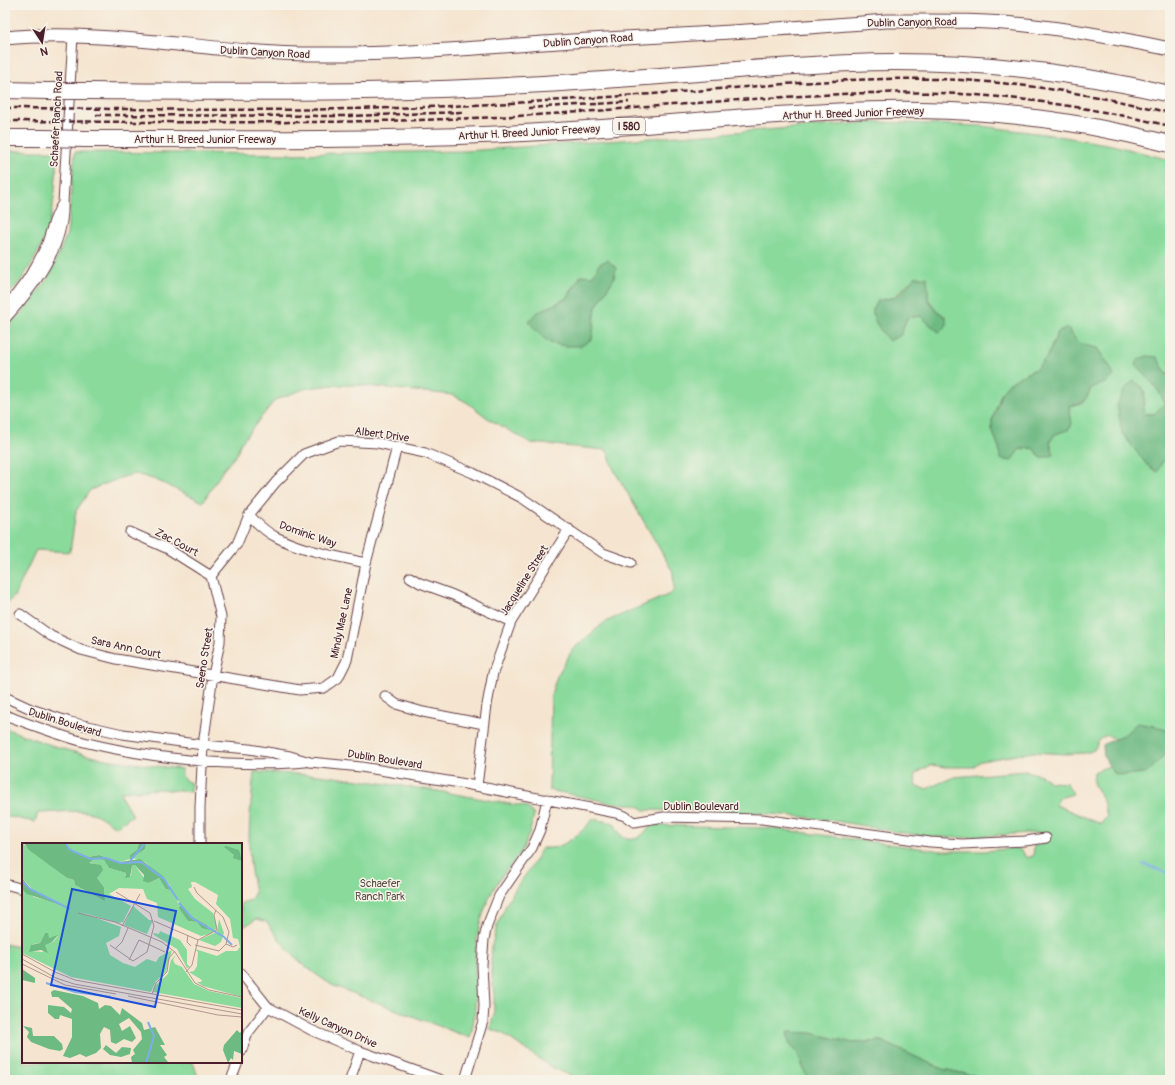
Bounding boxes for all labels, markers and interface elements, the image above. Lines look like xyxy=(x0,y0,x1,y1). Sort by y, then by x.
street label: Dublin Canyon Road xyxy=(867,15,957,30)
north arrow xyxy=(22,22,62,62)
street label: Dublin Canyon Road xyxy=(543,31,633,50)
text: N xyxy=(38,44,49,59)
street label: Dublin Canyon Road xyxy=(220,44,310,61)
street label: Schaefer Ranch Road xyxy=(47,70,66,168)
street label: Arthur H. Breed Junior Freeway xyxy=(782,105,925,122)
road number: I 580 xyxy=(613,118,645,134)
street label: Arthur H. Breed Junior Freeway xyxy=(458,122,601,143)
street label: Arthur H. Breed Junior Freeway xyxy=(134,133,276,146)
street label: Albert Drive xyxy=(354,424,411,445)
street label: Dominic Way xyxy=(278,519,338,550)
street label: Zac Court xyxy=(153,526,201,560)
street label: Jacqueline Street xyxy=(498,542,552,618)
street label: Mindy Mae Lane xyxy=(328,586,355,660)
street label: Seeno Street xyxy=(193,626,216,690)
street label: Sara Ann Court xyxy=(90,634,163,661)
street label: Dublin Boulevard xyxy=(27,705,103,740)
street label: Dublin Boulevard xyxy=(347,747,423,772)
street label: Dublin Boulevard xyxy=(663,800,739,813)
inset map xyxy=(22,843,242,1063)
park label: Schaefer Ranch Park xyxy=(355,877,405,903)
street label: Kelly Canyon Drive xyxy=(297,1004,380,1051)

